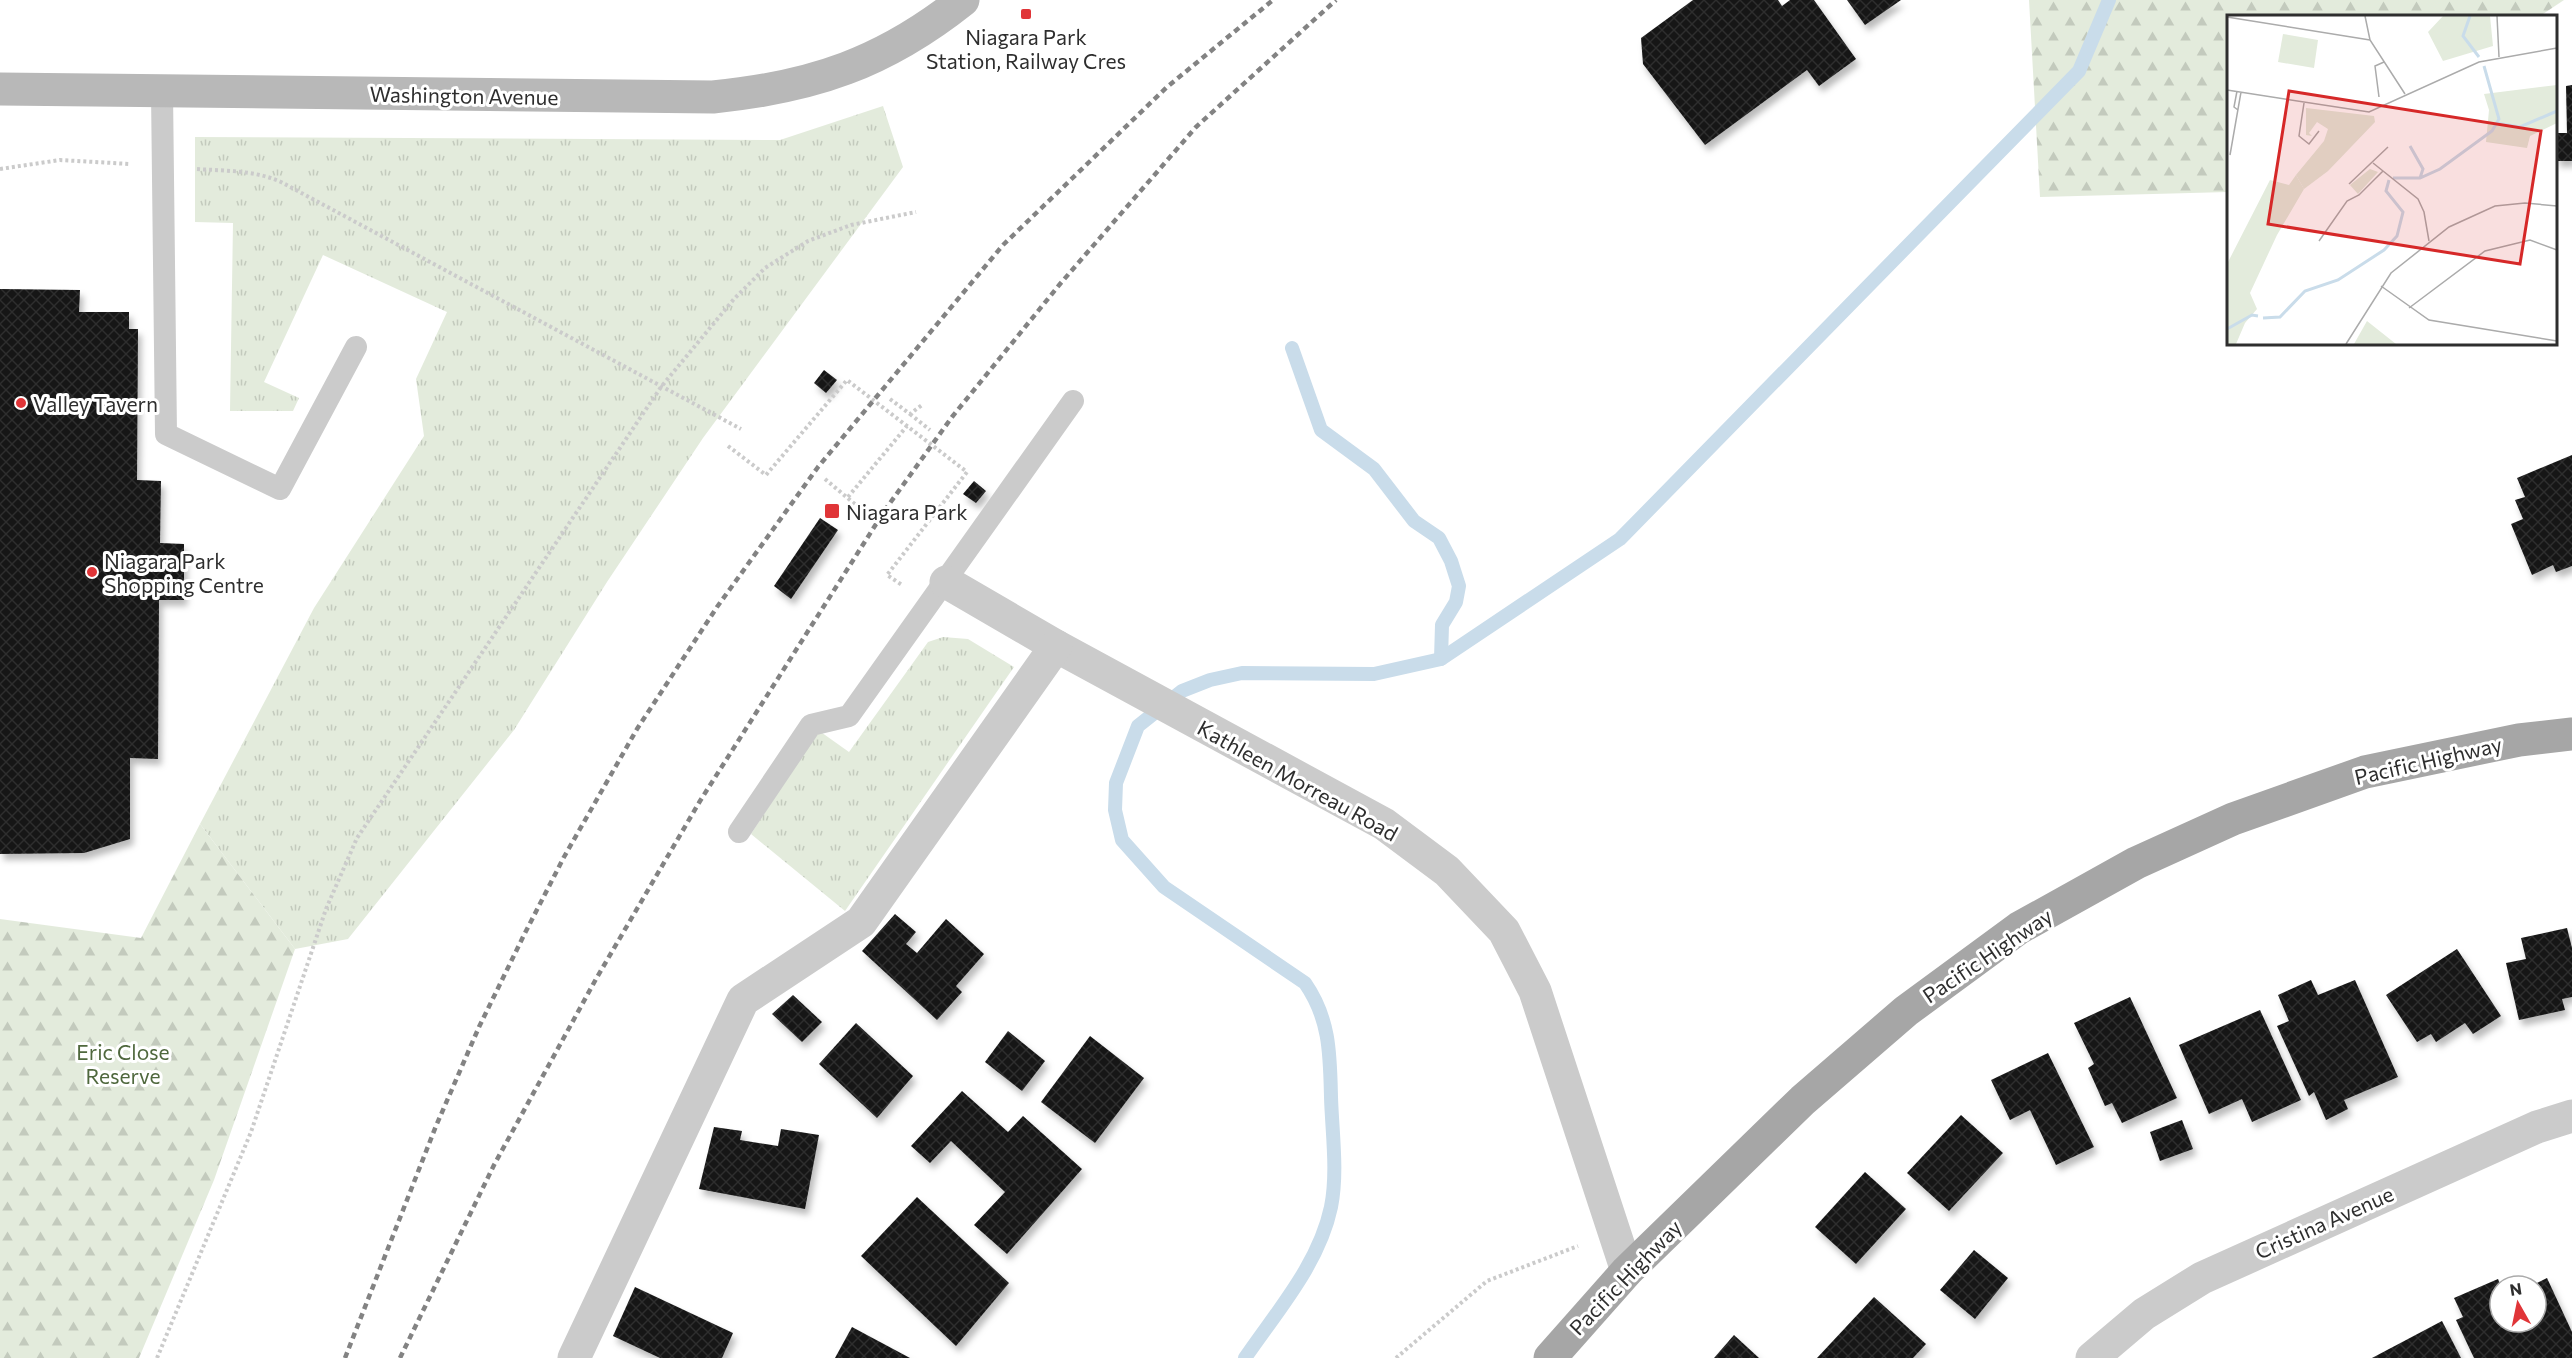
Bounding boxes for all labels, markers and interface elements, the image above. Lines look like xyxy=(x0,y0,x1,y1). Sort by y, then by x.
marker: Niagara Park Station, Railway Cres xyxy=(1019,7,1033,21)
inset map xyxy=(2227,15,2557,345)
place label: Niagara Park Station, Railway Cres xyxy=(926,24,1126,73)
street label: Washington Avenue xyxy=(369,81,559,109)
place label: Valley Tavern xyxy=(33,391,158,416)
marker: Valley Tavern xyxy=(14,396,28,410)
place label: Niagara Park xyxy=(846,499,968,524)
marker: Niagara Park xyxy=(823,502,841,520)
place label: Niagara Park Shopping Centre xyxy=(104,548,264,597)
marker: Niagara Park Shopping Centre xyxy=(85,565,99,579)
street label: Kathleen Morreau Road xyxy=(1193,714,1403,846)
street label: Pacific Highway xyxy=(2352,731,2504,789)
street label: Pacific Highway xyxy=(1918,902,2057,1007)
park label: Eric Close Reserve xyxy=(76,1039,170,1088)
street label: Cristina Avenue xyxy=(2251,1180,2397,1264)
street label: Pacific Highway xyxy=(1564,1214,1686,1340)
north arrow xyxy=(2488,1274,2548,1334)
text: N xyxy=(2508,1278,2523,1299)

